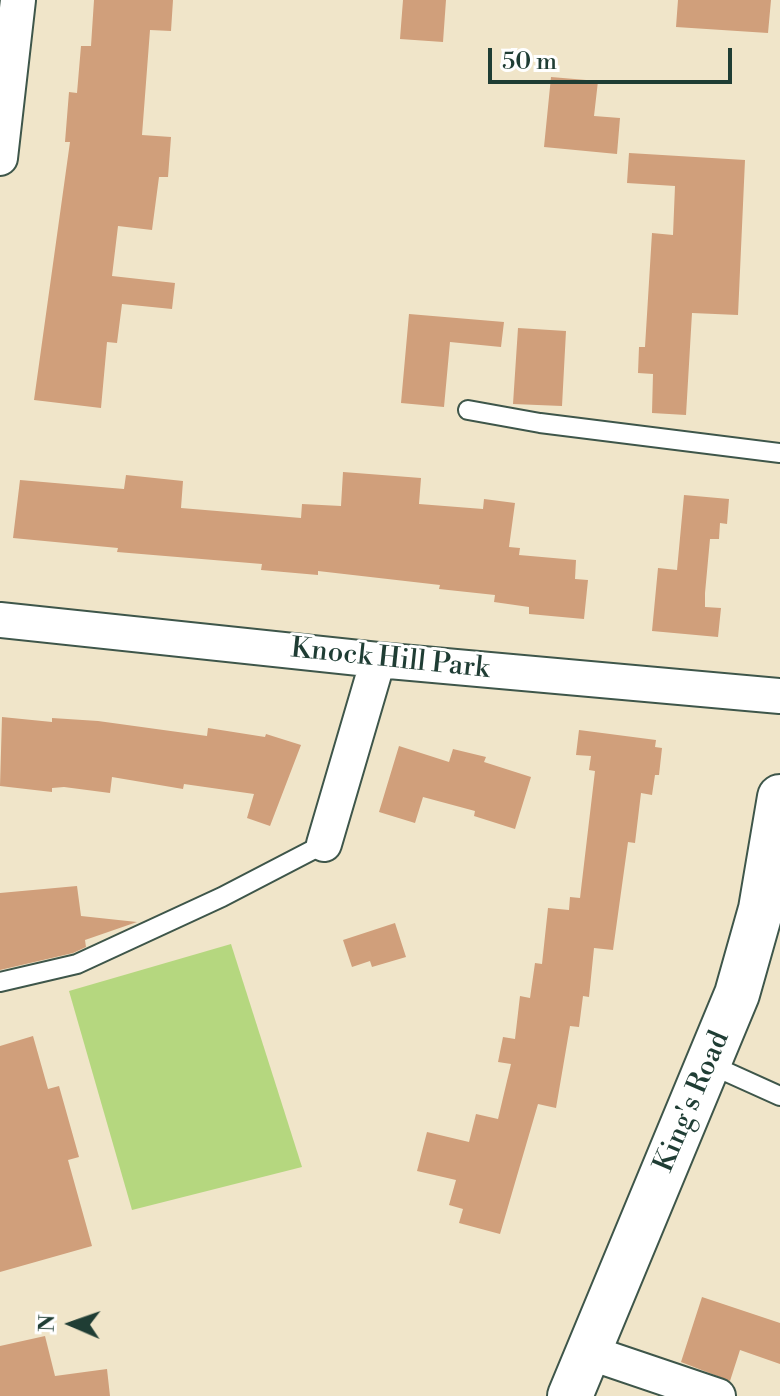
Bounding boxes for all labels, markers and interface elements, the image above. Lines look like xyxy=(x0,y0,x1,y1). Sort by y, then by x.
scale bar xyxy=(492,32,736,82)
text: 50 m xyxy=(502,47,557,77)
street label: Knock Hill Park xyxy=(289,633,491,687)
street label: King's Road xyxy=(648,1026,738,1178)
north arrow xyxy=(32,1284,112,1364)
text: N xyxy=(34,1314,61,1332)

